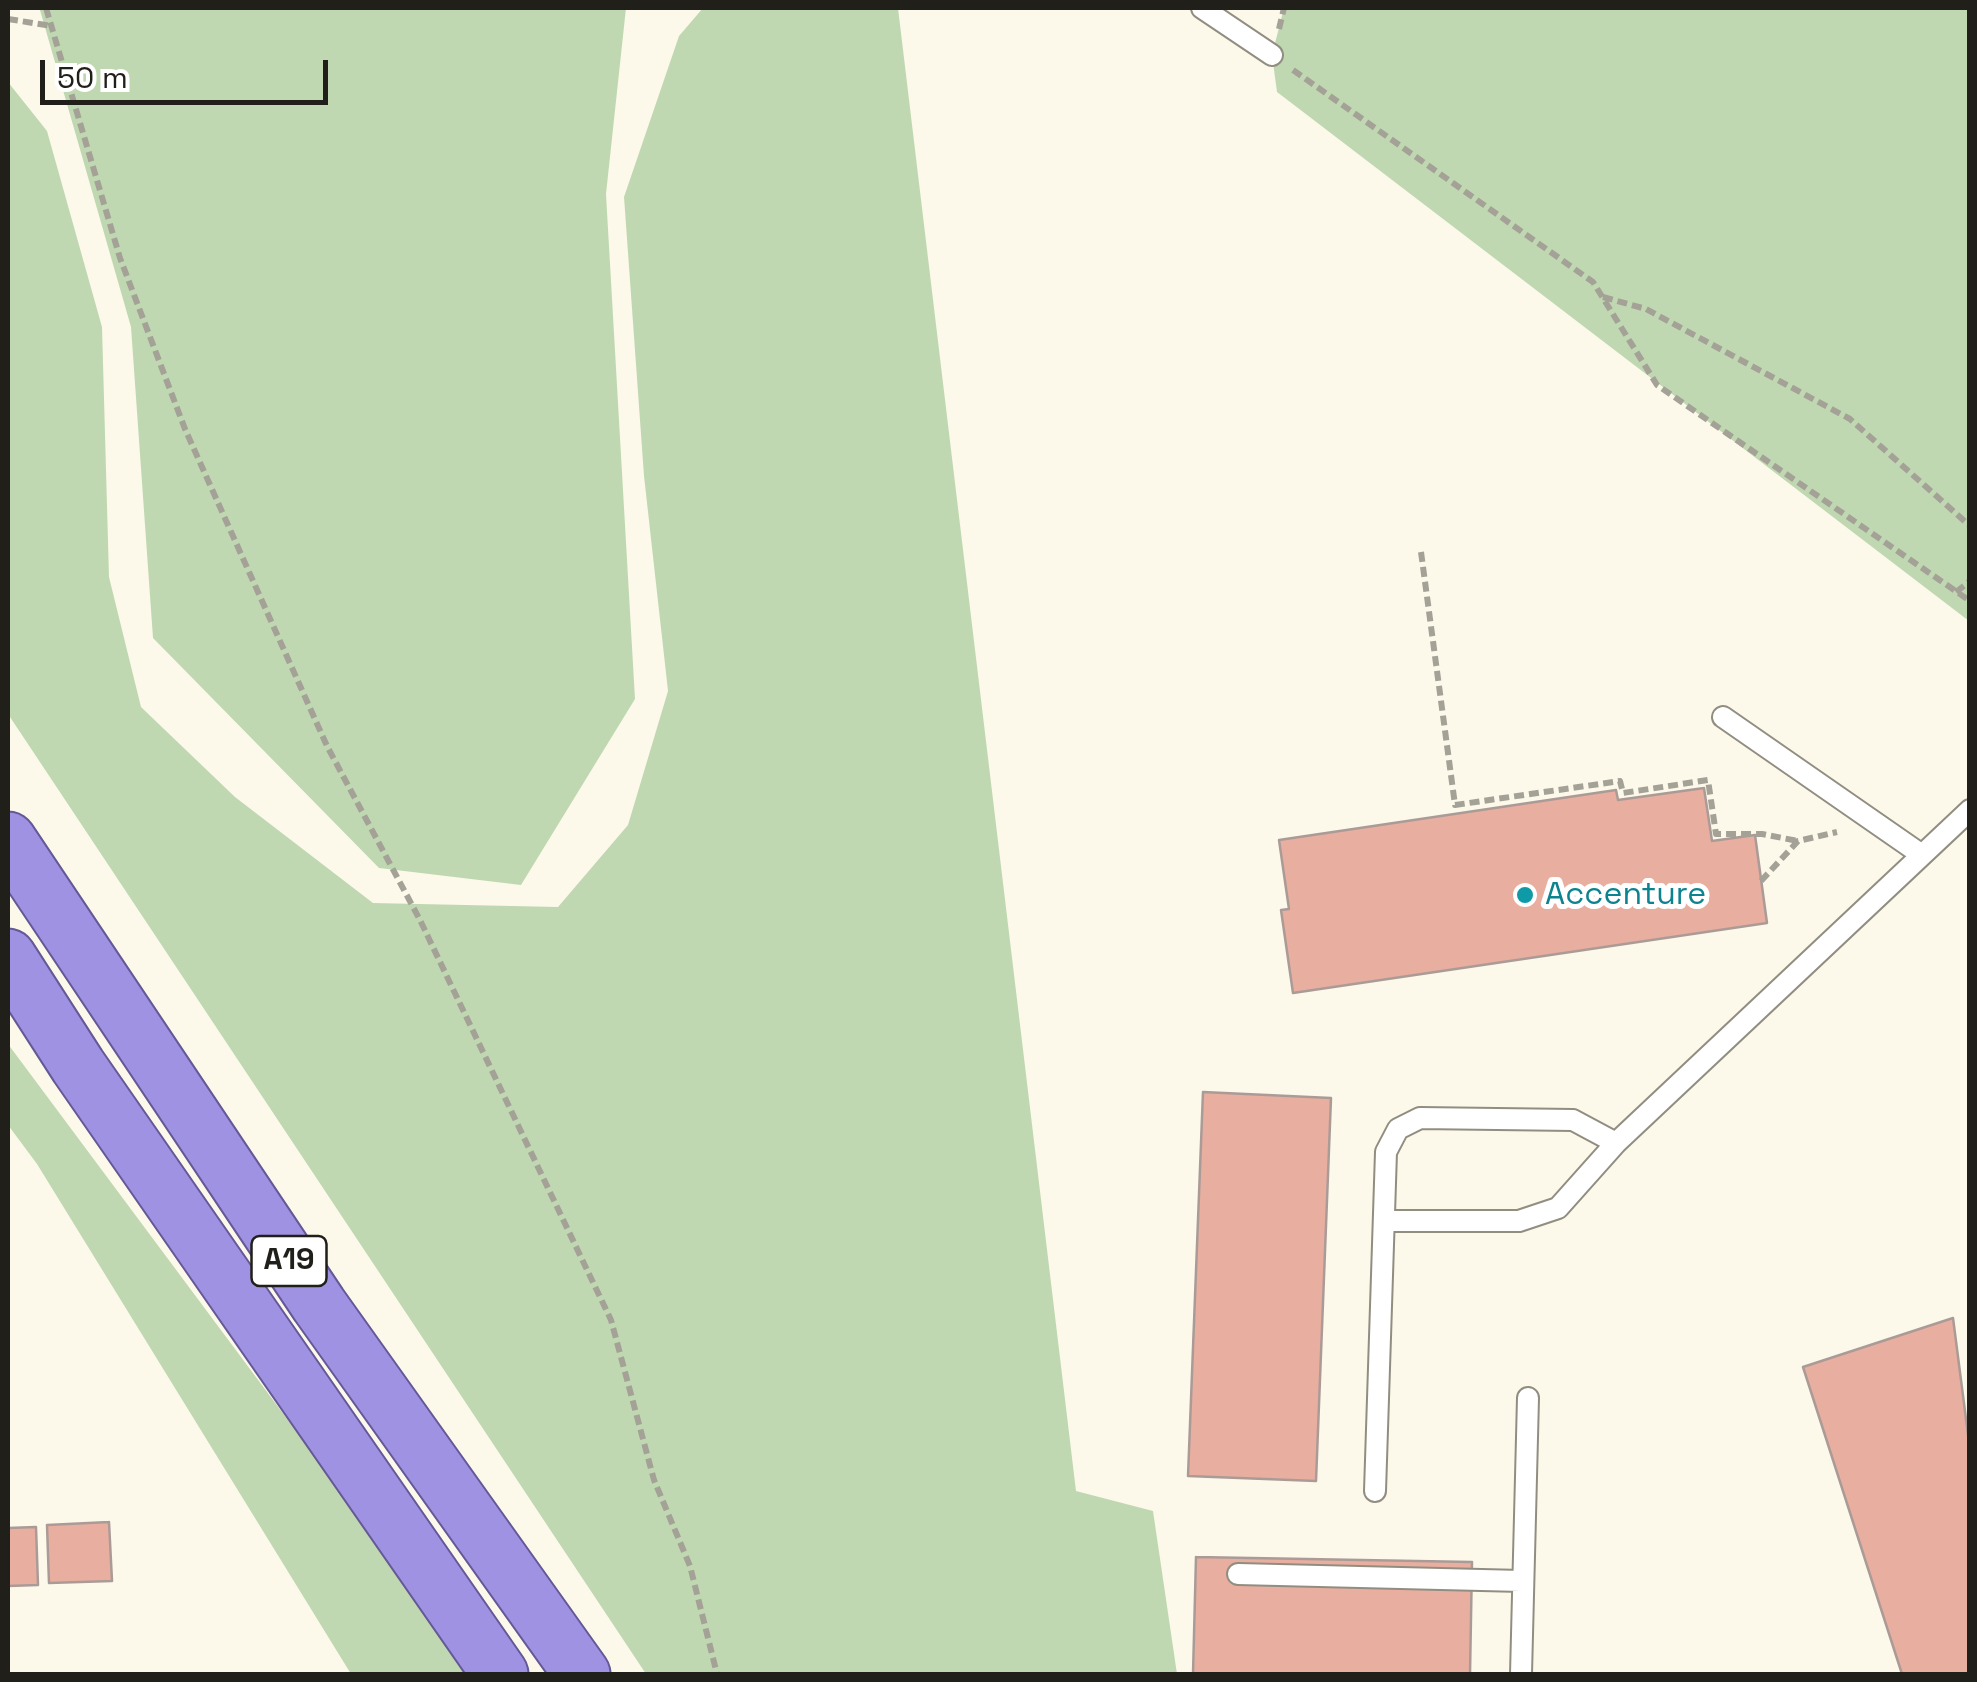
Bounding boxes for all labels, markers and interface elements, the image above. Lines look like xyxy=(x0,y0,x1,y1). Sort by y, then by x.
scale bar xyxy=(45,40,332,102)
text: 50 m xyxy=(57,58,128,97)
place label: Accenture xyxy=(1545,876,1706,914)
marker: Accenture xyxy=(1514,884,1536,906)
road number: A19 xyxy=(252,1236,326,1286)

